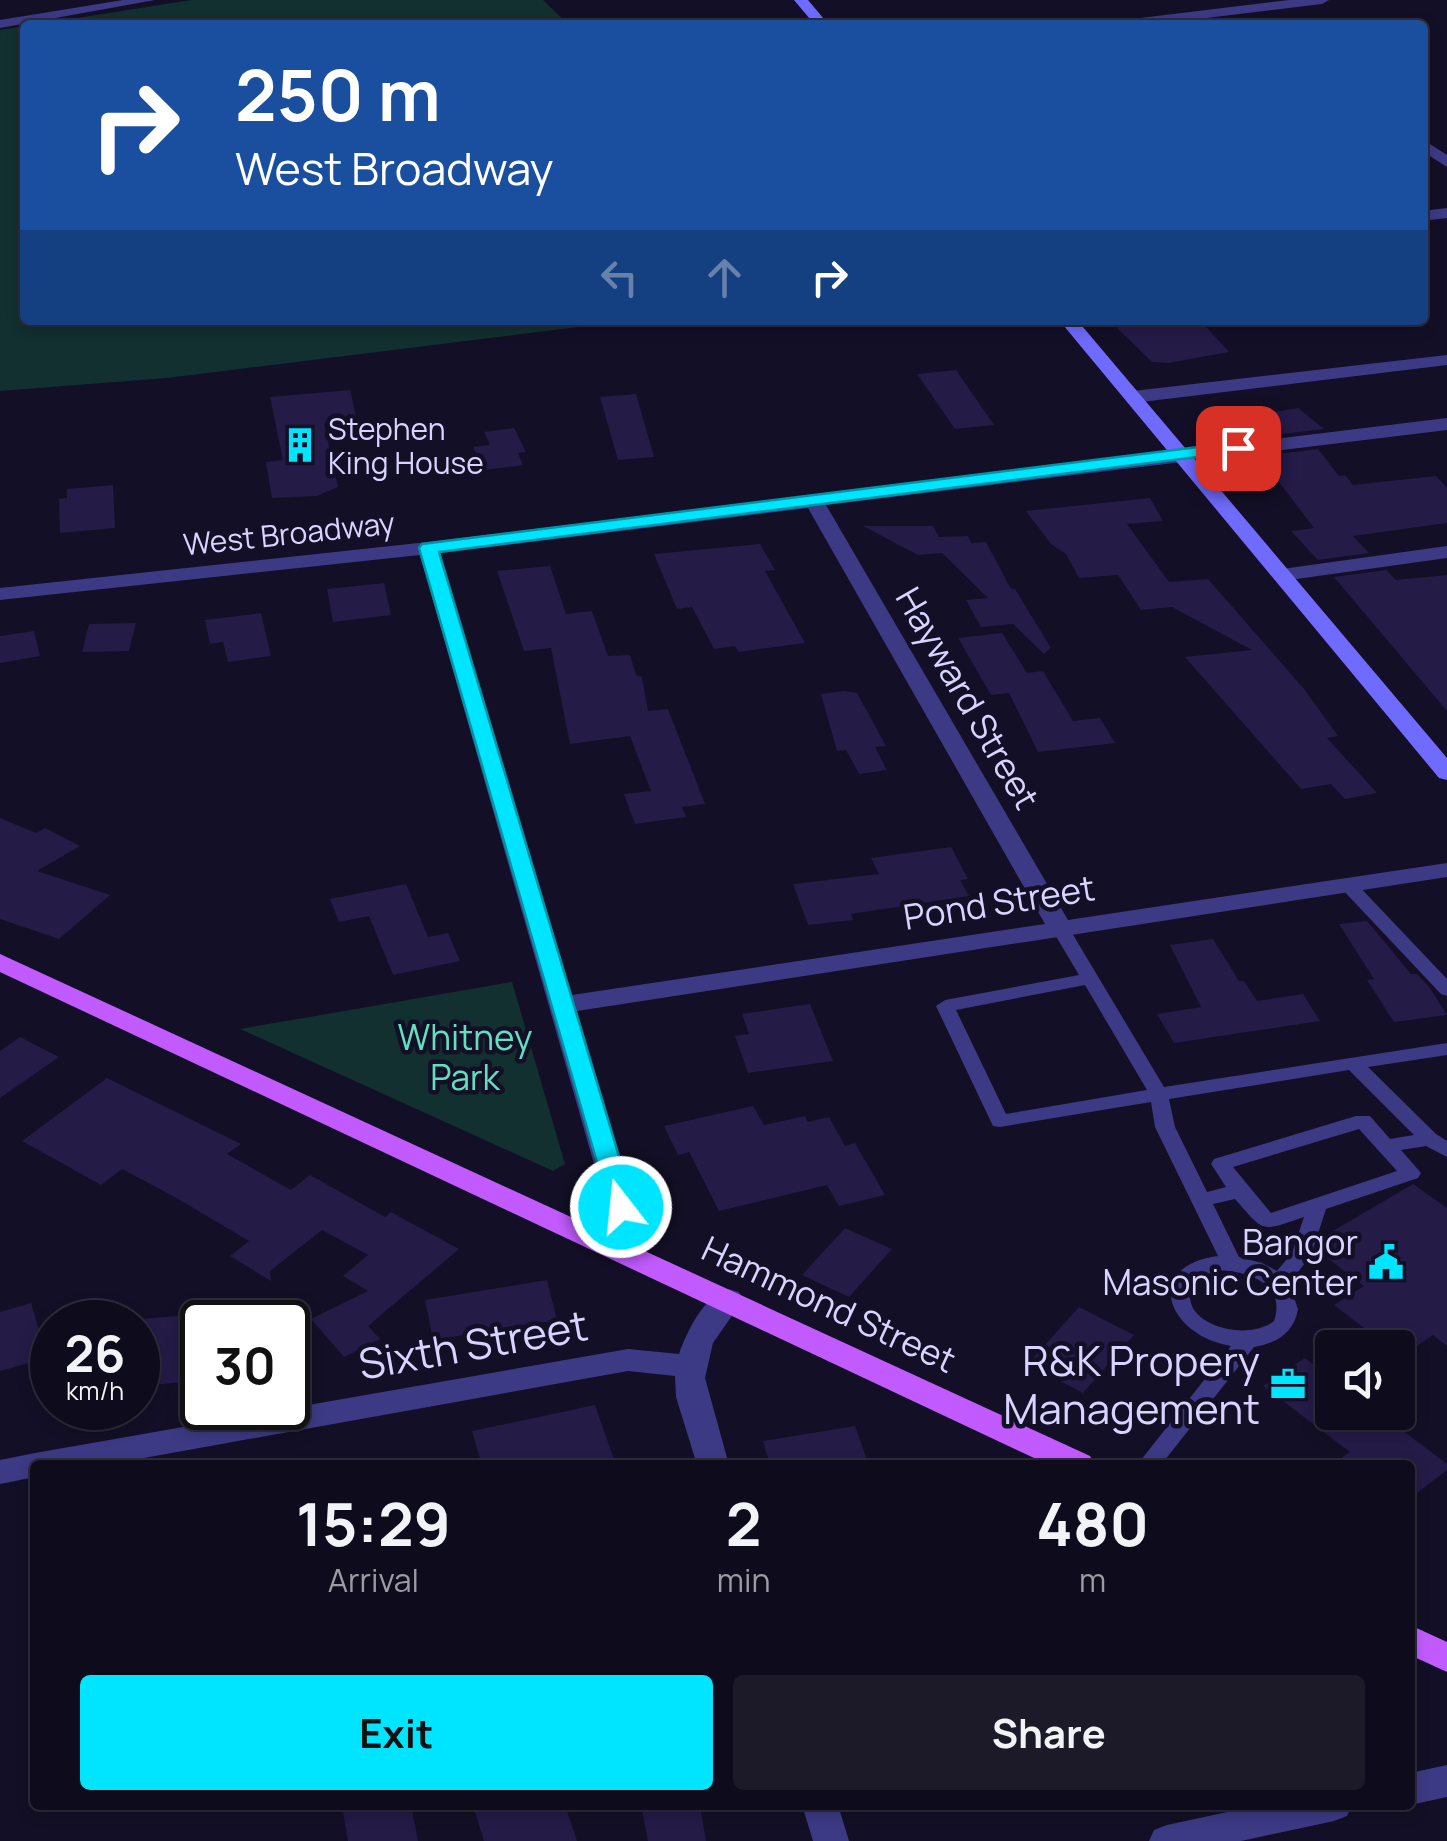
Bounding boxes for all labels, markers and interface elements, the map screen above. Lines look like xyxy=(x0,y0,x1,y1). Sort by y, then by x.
text: 250 m xyxy=(235,46,441,142)
icon: right xyxy=(70,60,200,190)
text: West Broadway xyxy=(235,137,554,199)
icon: left xyxy=(592,250,647,305)
icon: ahead xyxy=(697,250,752,305)
icon: right xyxy=(802,250,857,305)
pin xyxy=(1196,406,1281,491)
place label: Stephen King House xyxy=(328,408,484,483)
icon: arrive xyxy=(1211,421,1266,476)
building icon: Stephen King House xyxy=(281,426,319,464)
street label: West Broadway xyxy=(181,501,397,564)
street label: Hayward Street xyxy=(885,578,1051,818)
street label: Pond Street xyxy=(900,863,1098,941)
park label: Whitney Park xyxy=(398,1013,532,1101)
position arrow xyxy=(569,1155,673,1259)
place label: Bangor Masonic Center xyxy=(1103,1218,1358,1306)
street label: Hammond Street xyxy=(694,1224,964,1384)
public building icon: Bangor Masonic Center xyxy=(1367,1243,1405,1281)
street label: Sixth Street xyxy=(354,1295,592,1393)
speed limit sign: 30 xyxy=(180,1300,310,1430)
text: 26 xyxy=(65,1319,125,1387)
map controls xyxy=(1315,1330,1415,1430)
button: sound xyxy=(1315,1330,1415,1430)
place label: R&K Propery Management xyxy=(1003,1331,1260,1437)
office icon: R&K Propery Management xyxy=(1269,1365,1307,1403)
text: km/h xyxy=(66,1373,124,1408)
text: 15:29 xyxy=(296,1482,451,1564)
text: 2 xyxy=(726,1482,761,1564)
text: 480 xyxy=(1036,1482,1149,1564)
text: Arrival xyxy=(328,1558,419,1602)
text: min xyxy=(717,1558,770,1602)
text: m xyxy=(1079,1558,1106,1602)
button: Exit xyxy=(80,1675,713,1790)
button: Share xyxy=(733,1675,1365,1790)

